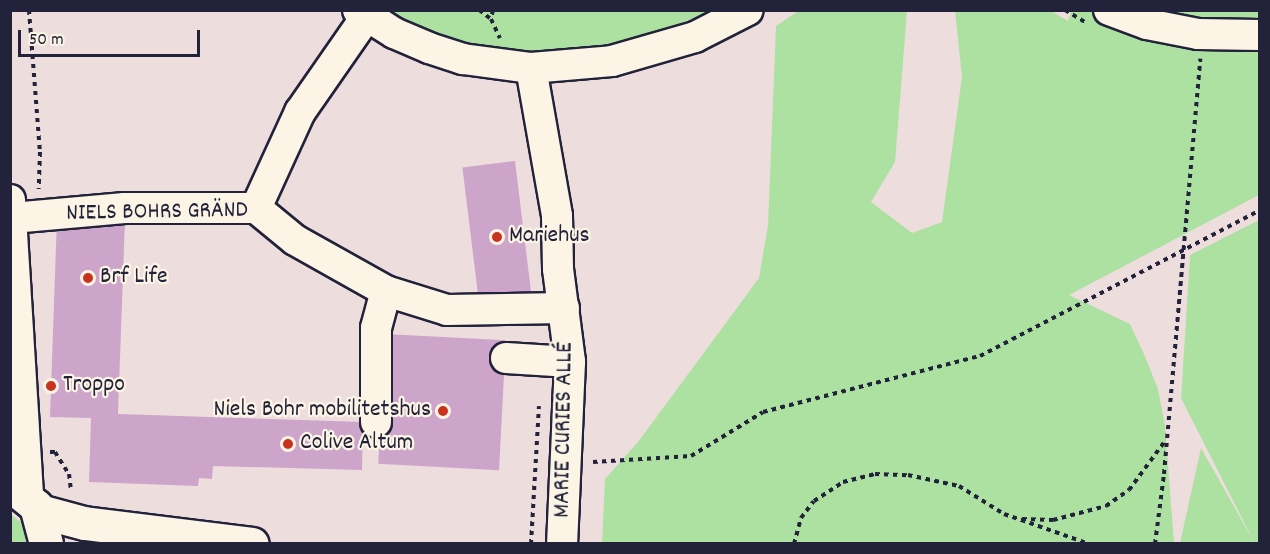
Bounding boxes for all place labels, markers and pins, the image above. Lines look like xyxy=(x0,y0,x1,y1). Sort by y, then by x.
place label: Mariehus xyxy=(509,223,590,251)
marker: Mariehus xyxy=(490,230,504,244)
place label: Brf Life xyxy=(100,264,167,292)
marker: Brf Life xyxy=(81,271,95,285)
place label: Troppo xyxy=(63,372,125,400)
marker: Troppo xyxy=(44,379,58,393)
place label: Niels Bohr mobilitetshus xyxy=(214,397,431,425)
marker: Niels Bohr mobilitetshus xyxy=(436,404,450,418)
place label: Colive Altum xyxy=(300,430,413,458)
marker: Colive Altum xyxy=(281,437,295,451)

